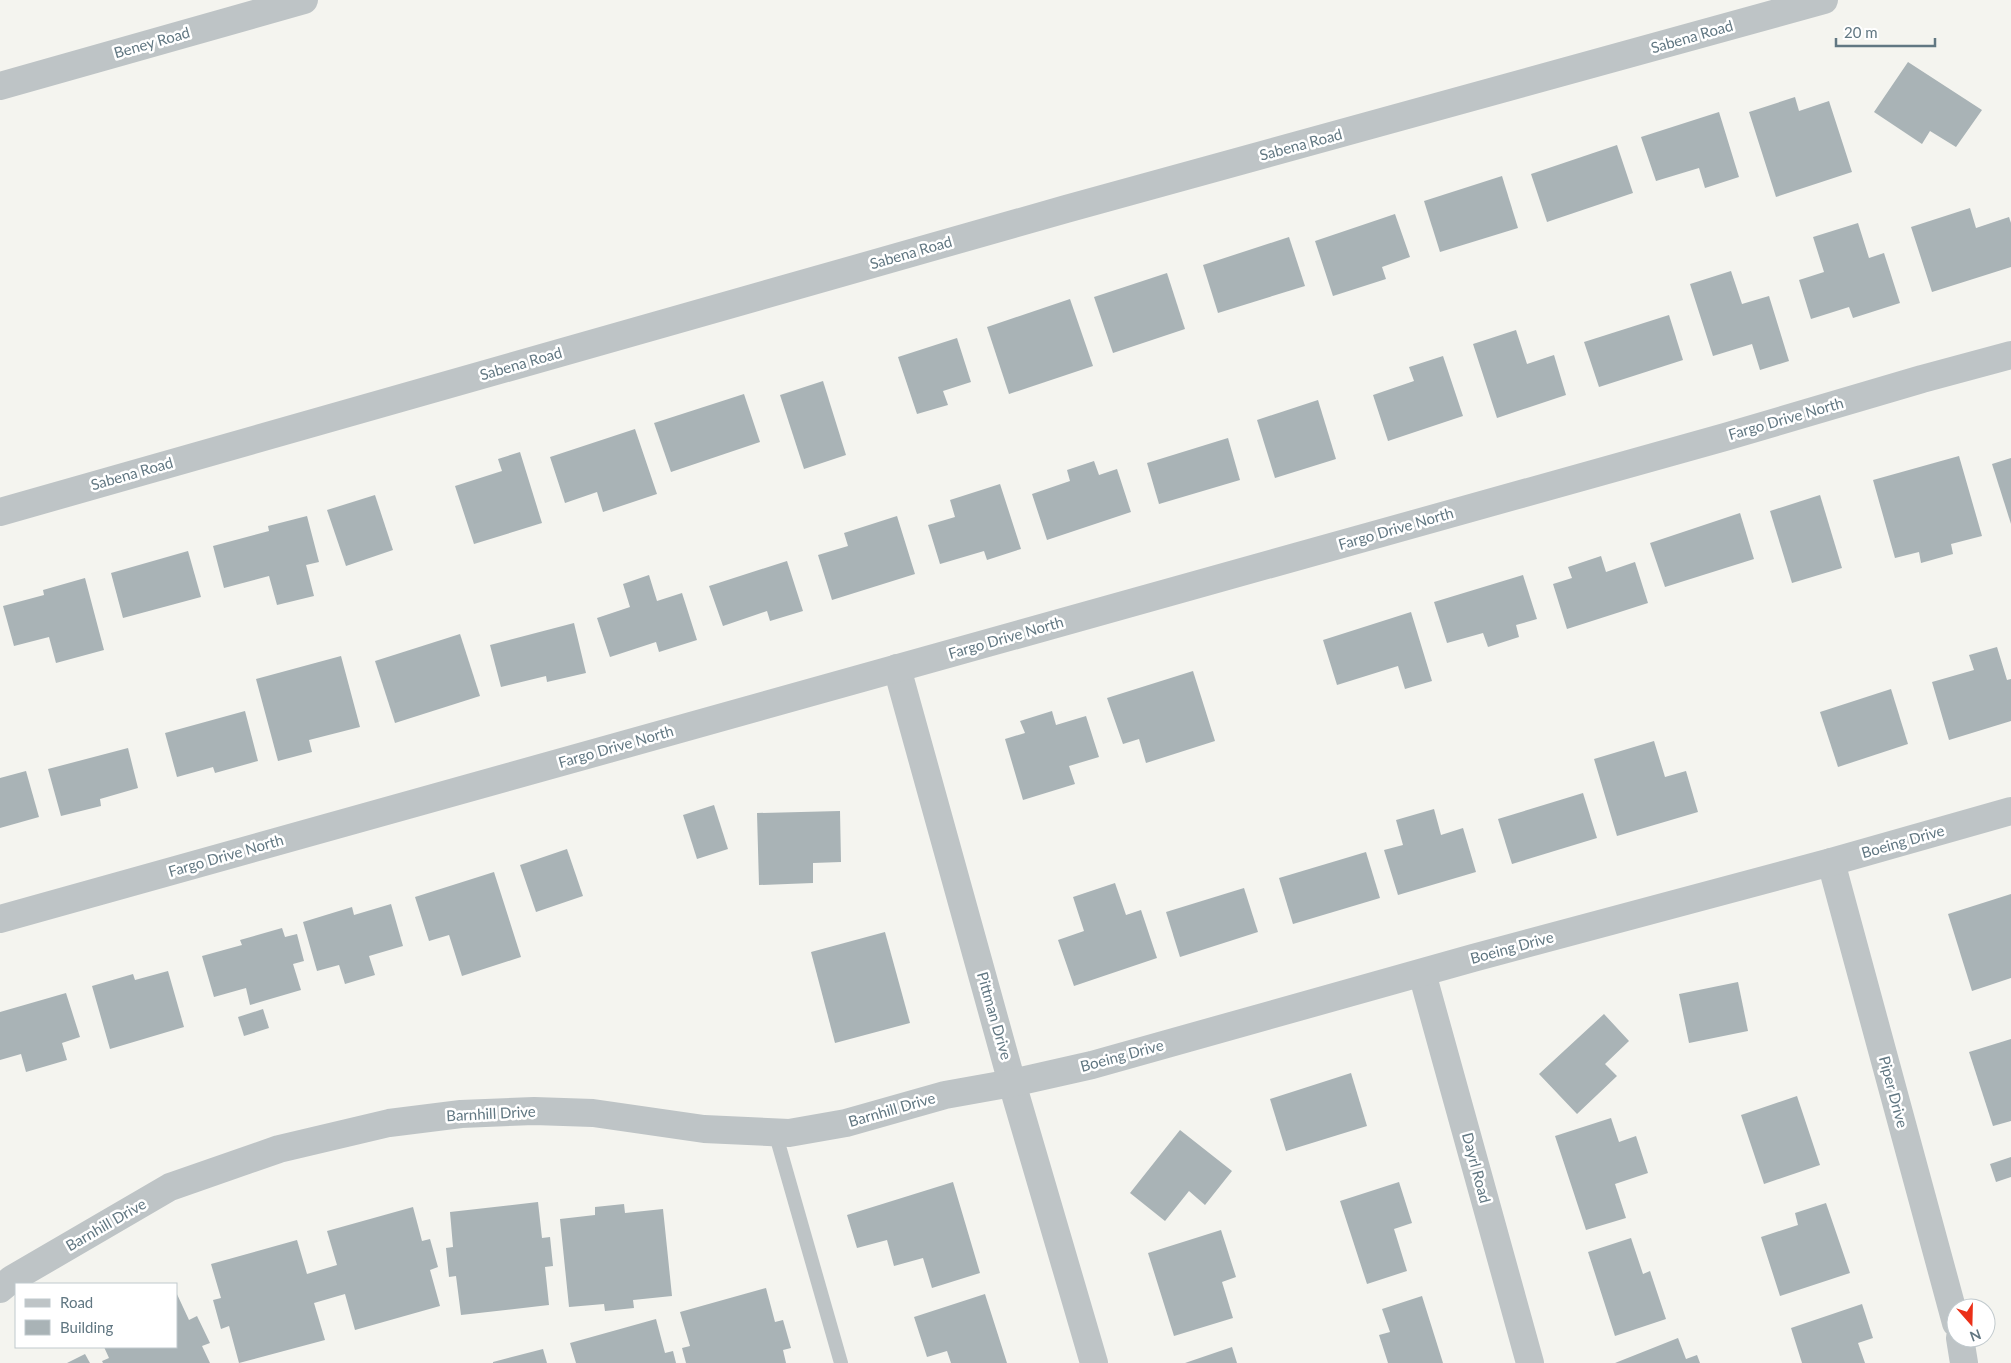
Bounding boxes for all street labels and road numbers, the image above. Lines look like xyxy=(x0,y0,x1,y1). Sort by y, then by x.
street label: Sabena Road xyxy=(1649,16,1735,56)
street label: Beney Road xyxy=(112,23,192,61)
street label: Sabena Road xyxy=(1257,124,1344,164)
street label: Sabena Road xyxy=(868,232,954,272)
street label: Sabena Road xyxy=(478,343,564,383)
street label: Fargo Drive North xyxy=(1726,393,1845,443)
street label: Sabena Road xyxy=(89,453,175,493)
street label: Fargo Drive North xyxy=(1336,503,1455,553)
street label: Fargo Drive North xyxy=(946,612,1065,662)
street label: Fargo Drive North xyxy=(556,721,675,771)
street label: Boeing Drive xyxy=(1859,821,1946,861)
street label: Fargo Drive North xyxy=(166,830,285,880)
street label: Boeing Drive xyxy=(1468,927,1555,967)
street label: Pittman Drive xyxy=(974,970,1016,1062)
street label: Boeing Drive xyxy=(1078,1035,1165,1075)
street label: Piper Drive xyxy=(1876,1054,1912,1130)
street label: Barnhill Drive xyxy=(846,1088,937,1130)
street label: Barnhill Drive xyxy=(446,1102,536,1124)
street label: Dayrl Road xyxy=(1459,1130,1495,1205)
street label: Barnhill Drive xyxy=(62,1194,149,1254)

